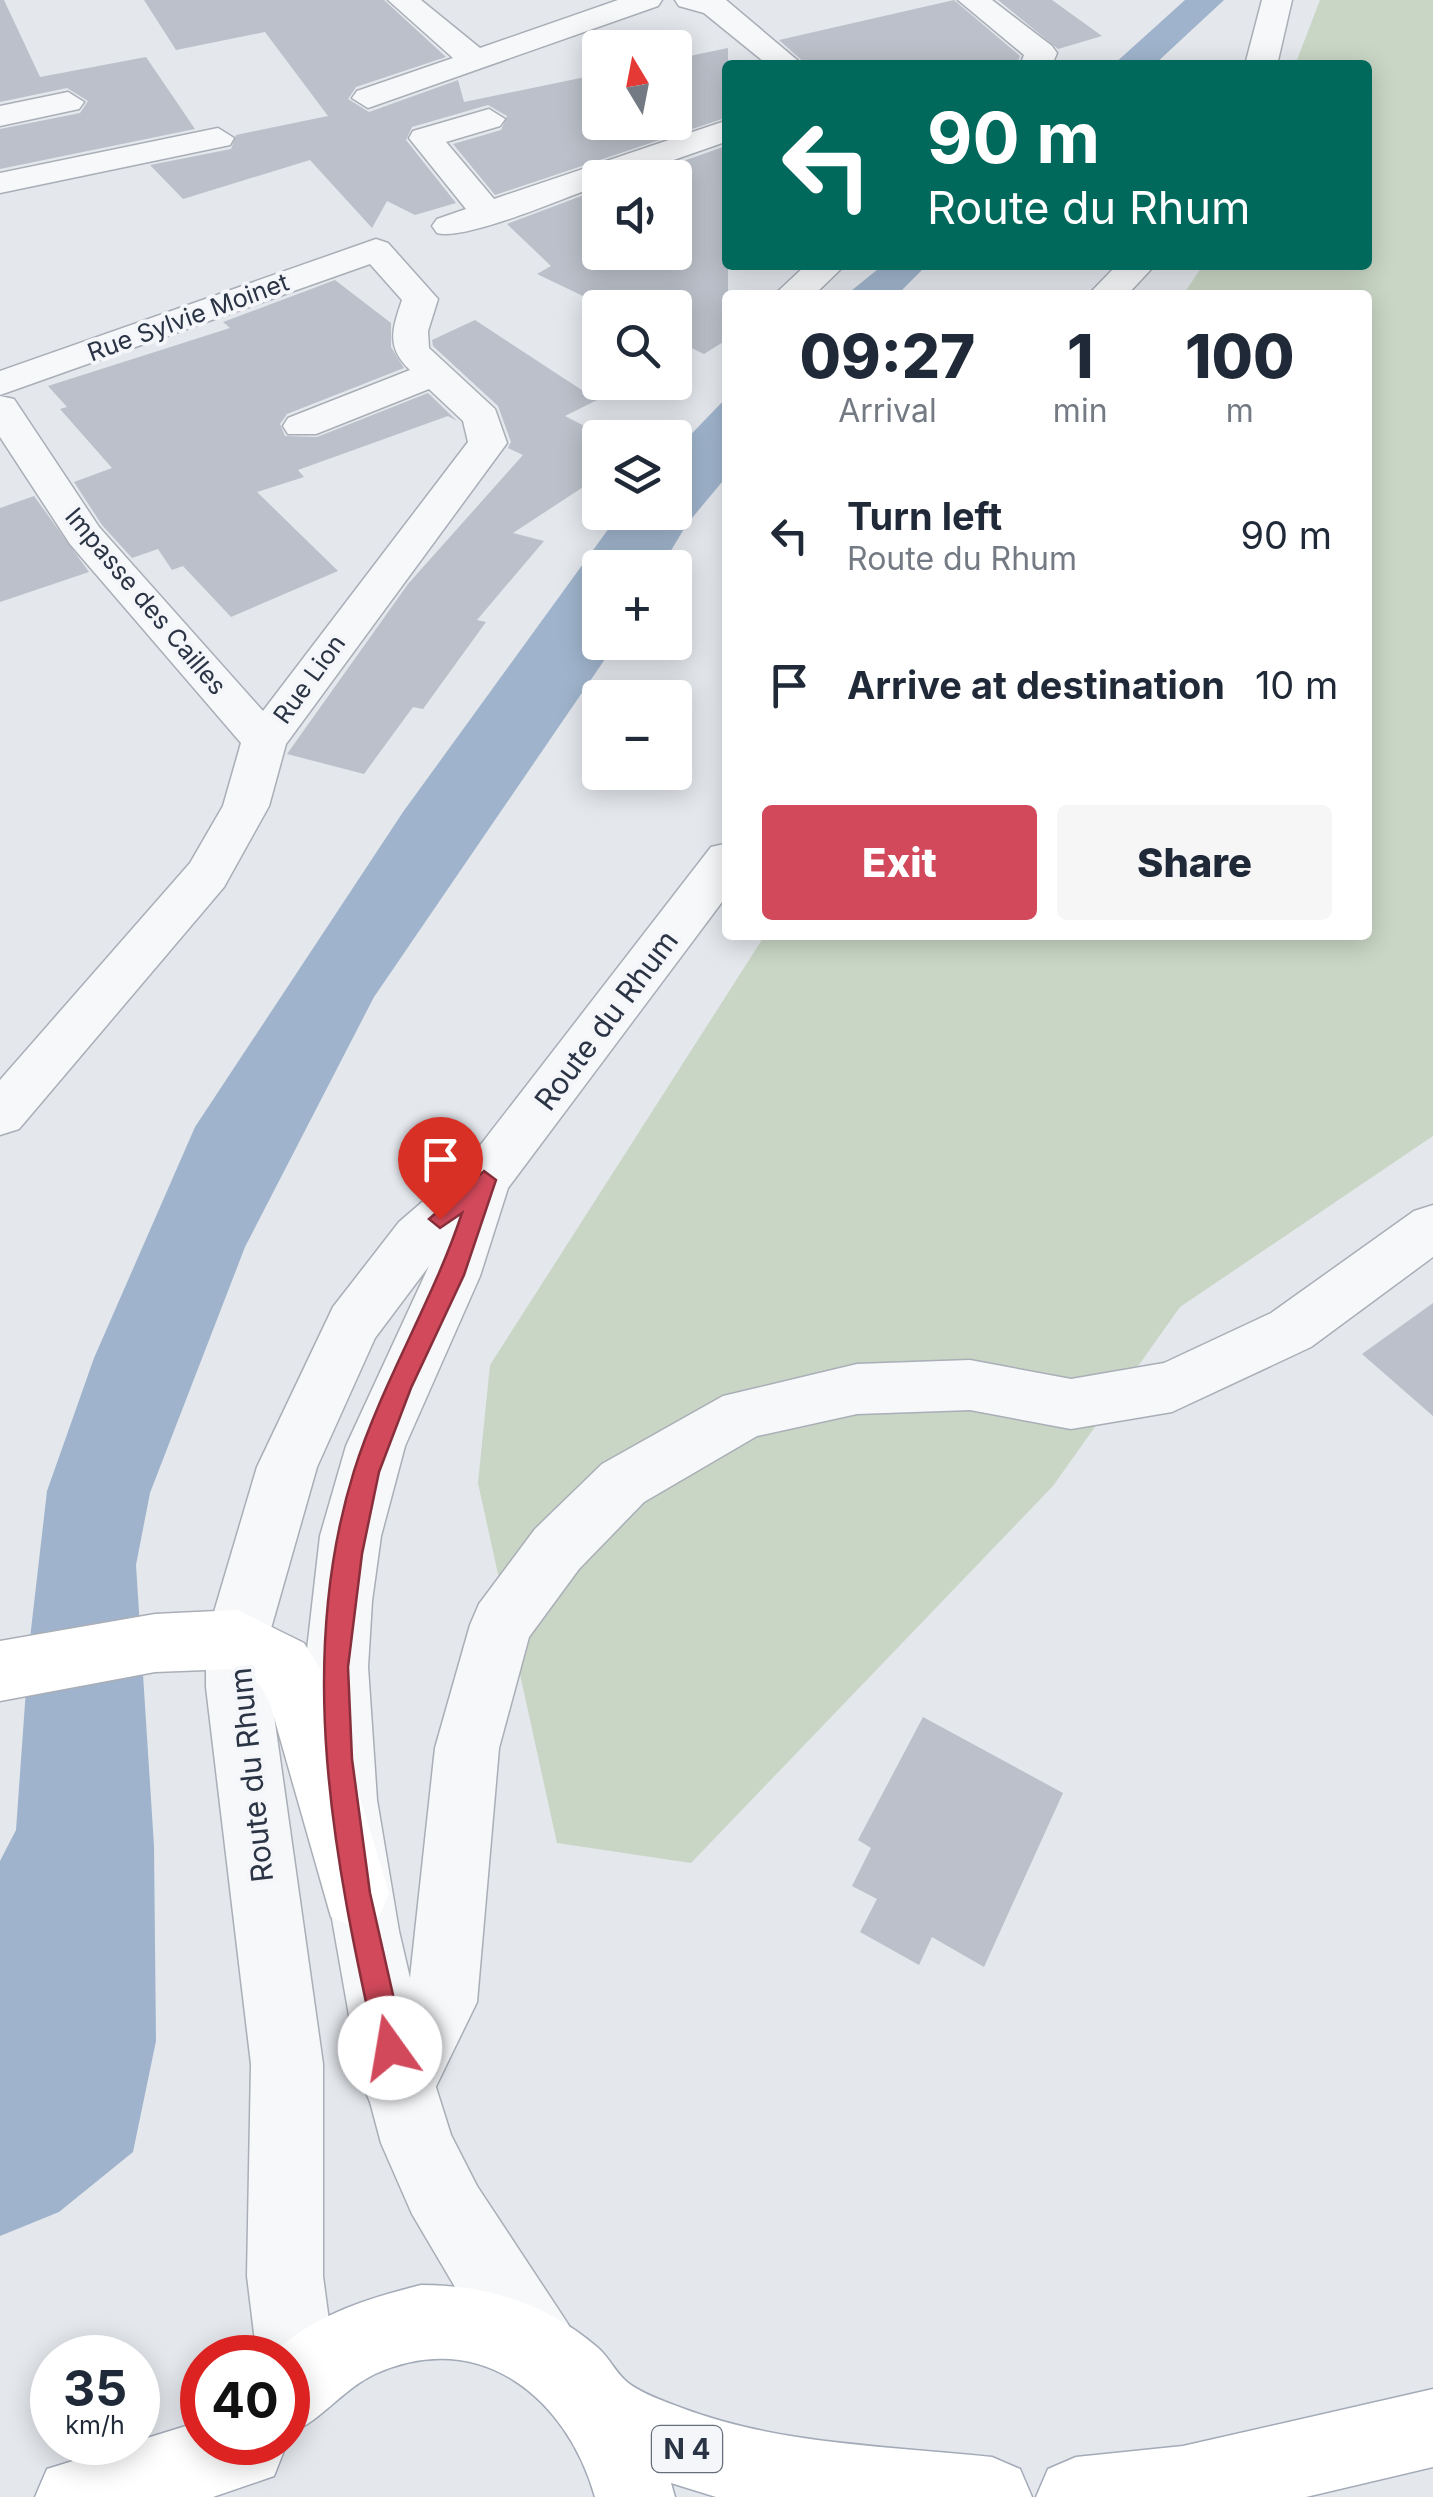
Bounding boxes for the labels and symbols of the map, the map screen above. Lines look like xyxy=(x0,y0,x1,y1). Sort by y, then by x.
north arrow xyxy=(582,30,692,140)
street label: Rue Sylvie Moinet xyxy=(83,267,293,367)
street label: Impasse des Cailles xyxy=(59,502,233,700)
street label: Rue Lion xyxy=(267,629,351,729)
street label: Route du Rhum xyxy=(527,923,685,1117)
pin xyxy=(398,1117,483,1220)
street label: Route du Rhum xyxy=(222,1666,280,1884)
position arrow xyxy=(338,1996,442,2100)
speed limit sign: 40 xyxy=(180,2335,310,2465)
road number: N 4 xyxy=(652,2426,722,2472)

